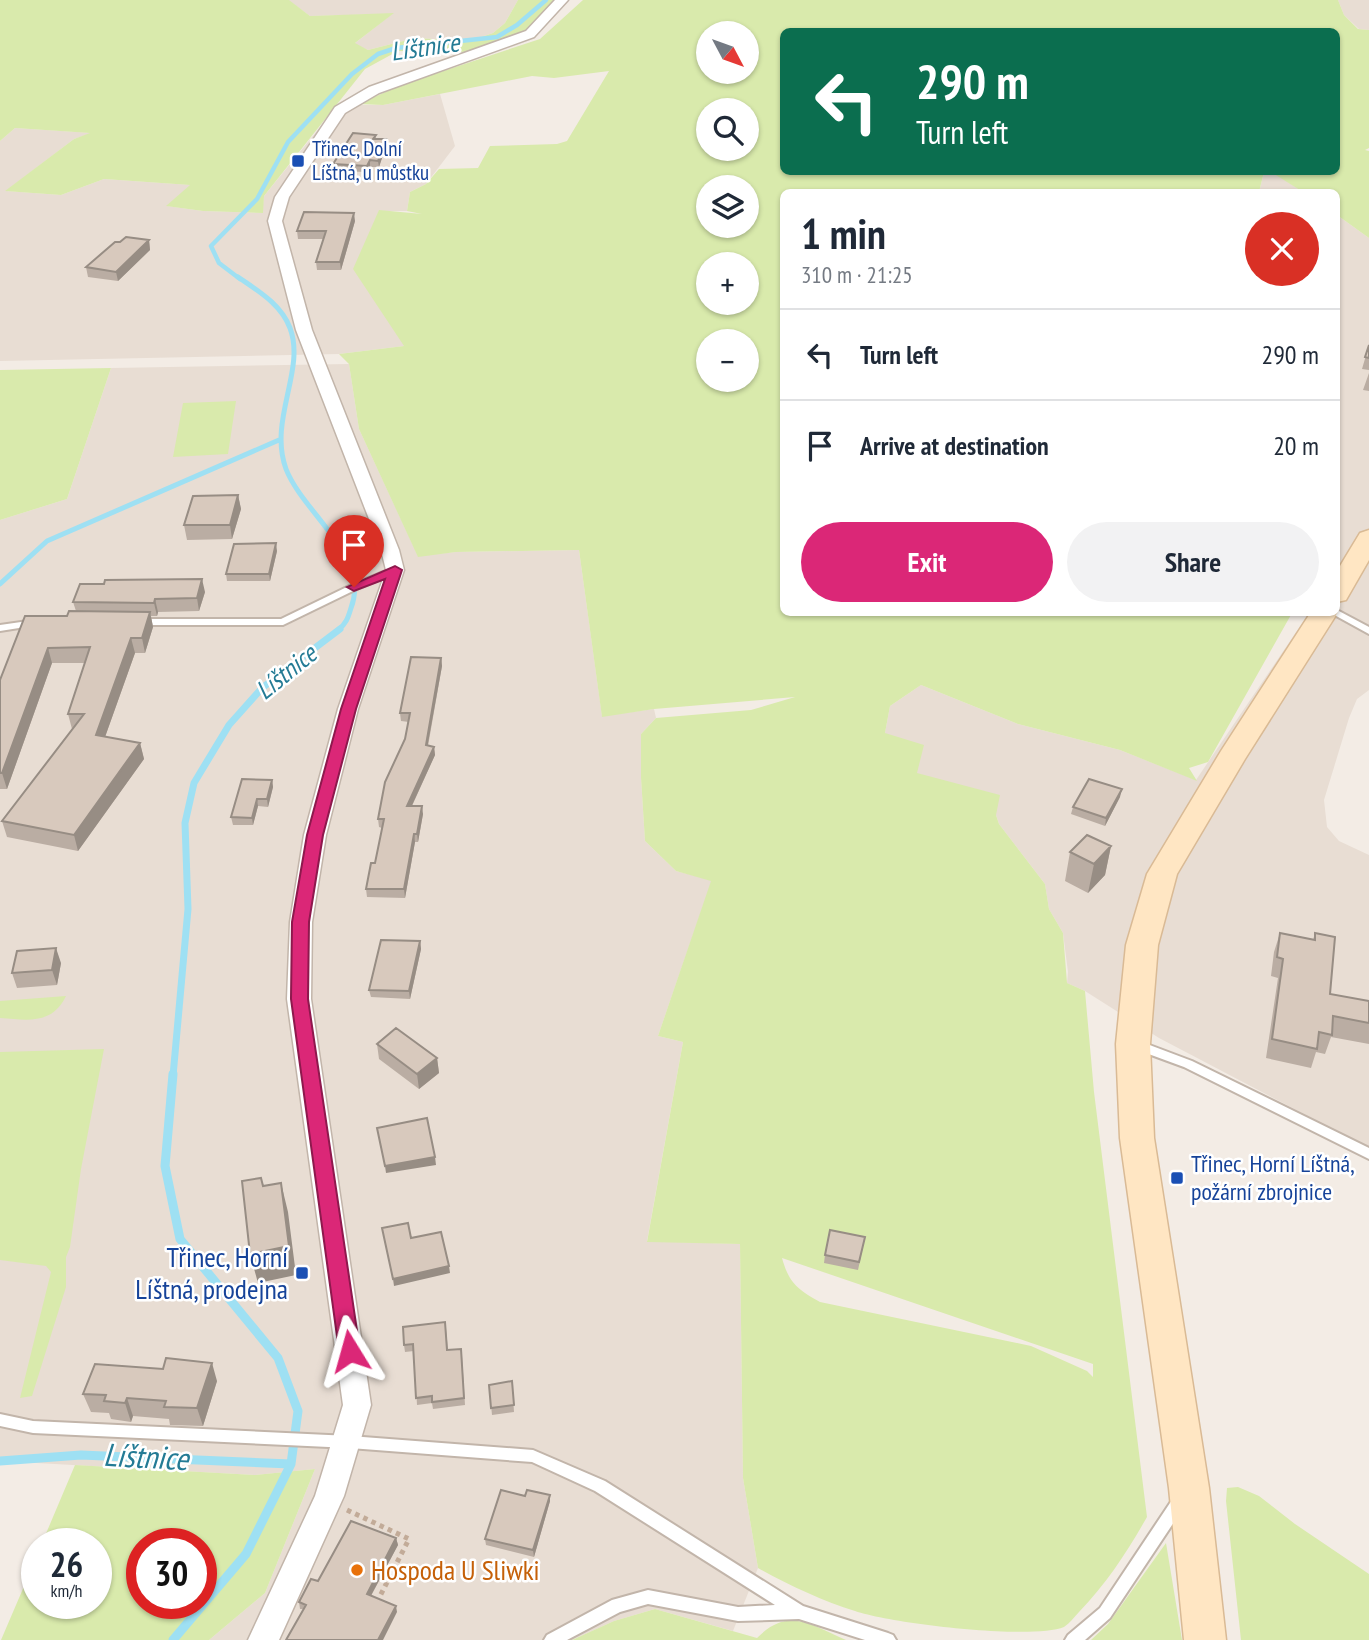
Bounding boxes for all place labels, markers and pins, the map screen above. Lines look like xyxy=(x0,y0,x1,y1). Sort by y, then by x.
place label: Třinec, Dolní Líštná, u můstku xyxy=(312,135,429,186)
marker: Třinec, Dolní Líštná, u můstku xyxy=(290,153,306,169)
pin xyxy=(324,515,384,587)
place label: Třinec, Horní Líštná, požární zbrojnice xyxy=(1191,1148,1355,1207)
marker: Třinec, Horní Líštná, požární zbrojnice xyxy=(1169,1170,1185,1186)
place label: Třinec, Horní Líštná, prodejna xyxy=(135,1238,288,1307)
marker: Třinec, Horní Líštná, prodejna xyxy=(294,1265,310,1281)
place label: Hospoda U Sliwki xyxy=(371,1551,540,1588)
marker: Hospoda U Sliwki xyxy=(349,1562,365,1578)

